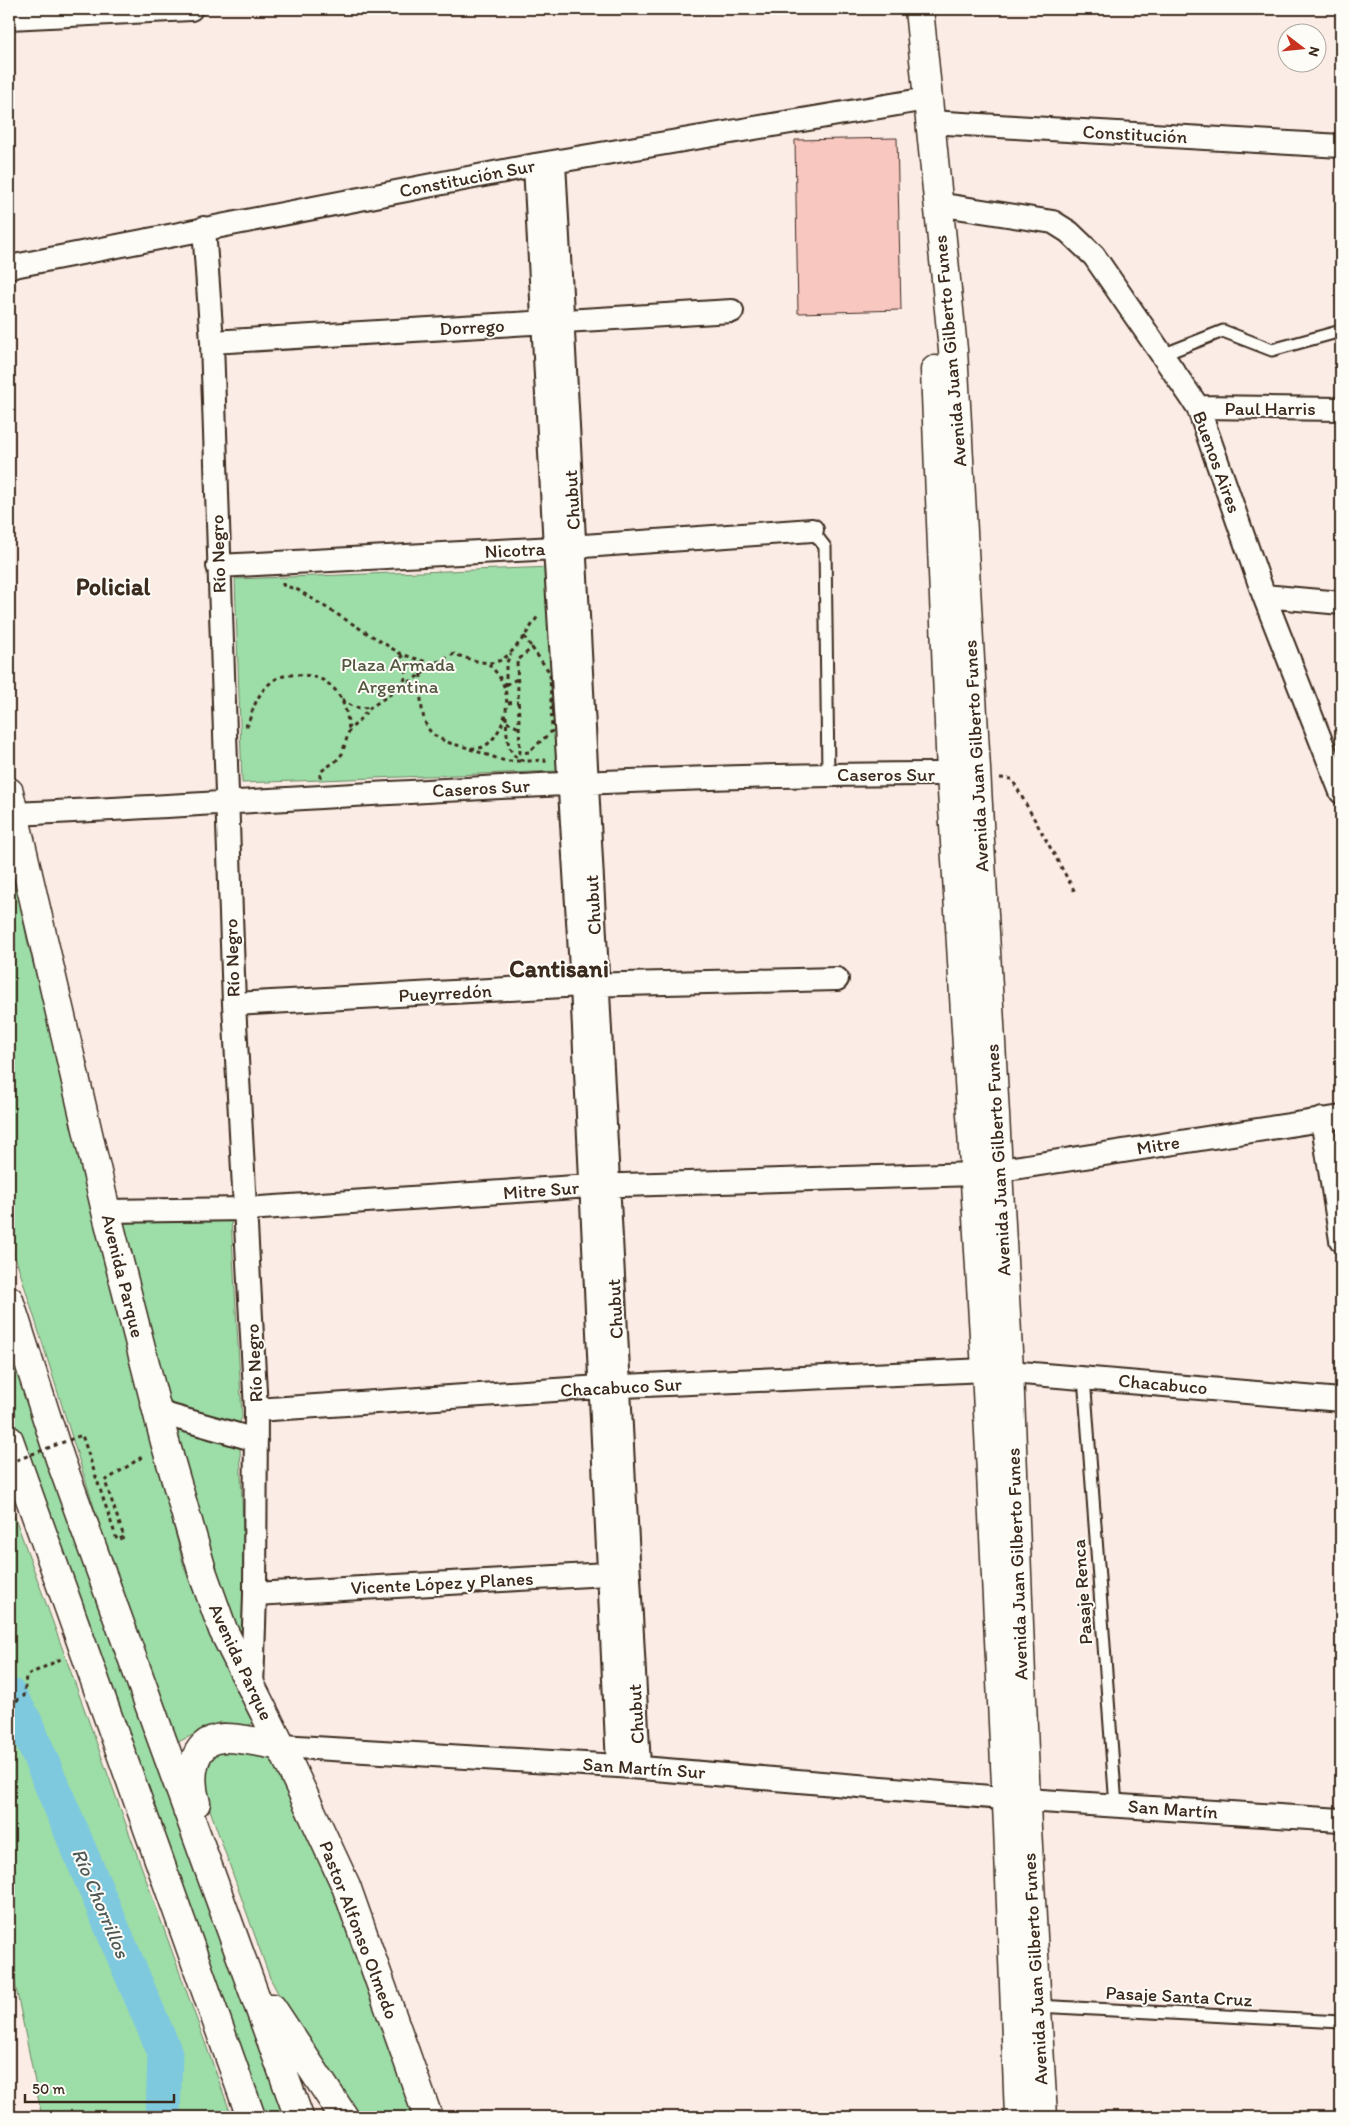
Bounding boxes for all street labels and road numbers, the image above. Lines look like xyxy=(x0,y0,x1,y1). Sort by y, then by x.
street label: Constitución xyxy=(1082,120,1188,148)
street label: Constitución Sur xyxy=(397,153,537,202)
street label: Avenida Juan Gilberto Funes xyxy=(928,234,972,468)
street label: Dorrego xyxy=(439,314,505,340)
street label: Paul Harris xyxy=(1224,397,1316,420)
street label: Buenos Aires xyxy=(1188,408,1246,516)
street label: Chubut xyxy=(559,469,585,531)
street label: Río Negro xyxy=(205,514,231,594)
street label: Nicotra xyxy=(484,537,546,563)
street label: Avenida Juan Gilberto Funes xyxy=(958,639,994,873)
street label: Caseros Sur xyxy=(837,763,935,786)
street label: Caseros Sur xyxy=(431,774,531,802)
street label: Chubut xyxy=(580,874,606,936)
street label: Río Negro xyxy=(219,918,245,998)
street label: Pueyrredón xyxy=(398,979,492,1007)
street label: Avenida Juan Gilberto Funes xyxy=(980,1043,1016,1277)
street label: Mitre xyxy=(1135,1130,1181,1160)
street label: Mitre Sur xyxy=(502,1176,580,1204)
street label: Avenida Parque xyxy=(97,1212,149,1340)
street label: Chubut xyxy=(602,1278,628,1340)
street label: Río Negro xyxy=(240,1323,268,1403)
street label: Chacabuco xyxy=(1117,1369,1209,1399)
street label: Chacabuco Sur xyxy=(559,1372,683,1402)
street label: Avenida Juan Gilberto Funes xyxy=(1001,1447,1033,1681)
street label: Pasaje Renca xyxy=(1067,1539,1097,1645)
street label: Vicente López y Planes xyxy=(350,1567,534,1599)
street label: Avenida Parque xyxy=(204,1600,278,1724)
street label: Chubut xyxy=(623,1683,649,1745)
street label: San Martín Sur xyxy=(582,1752,707,1784)
street label: San Martín xyxy=(1127,1794,1219,1824)
street label: Pastor Alfonso Olmedo xyxy=(314,1838,404,2022)
street label: Avenida Juan Gilberto Funes xyxy=(1017,1852,1053,2086)
street label: Pasaje Santa Cruz xyxy=(1105,1981,1253,2011)

